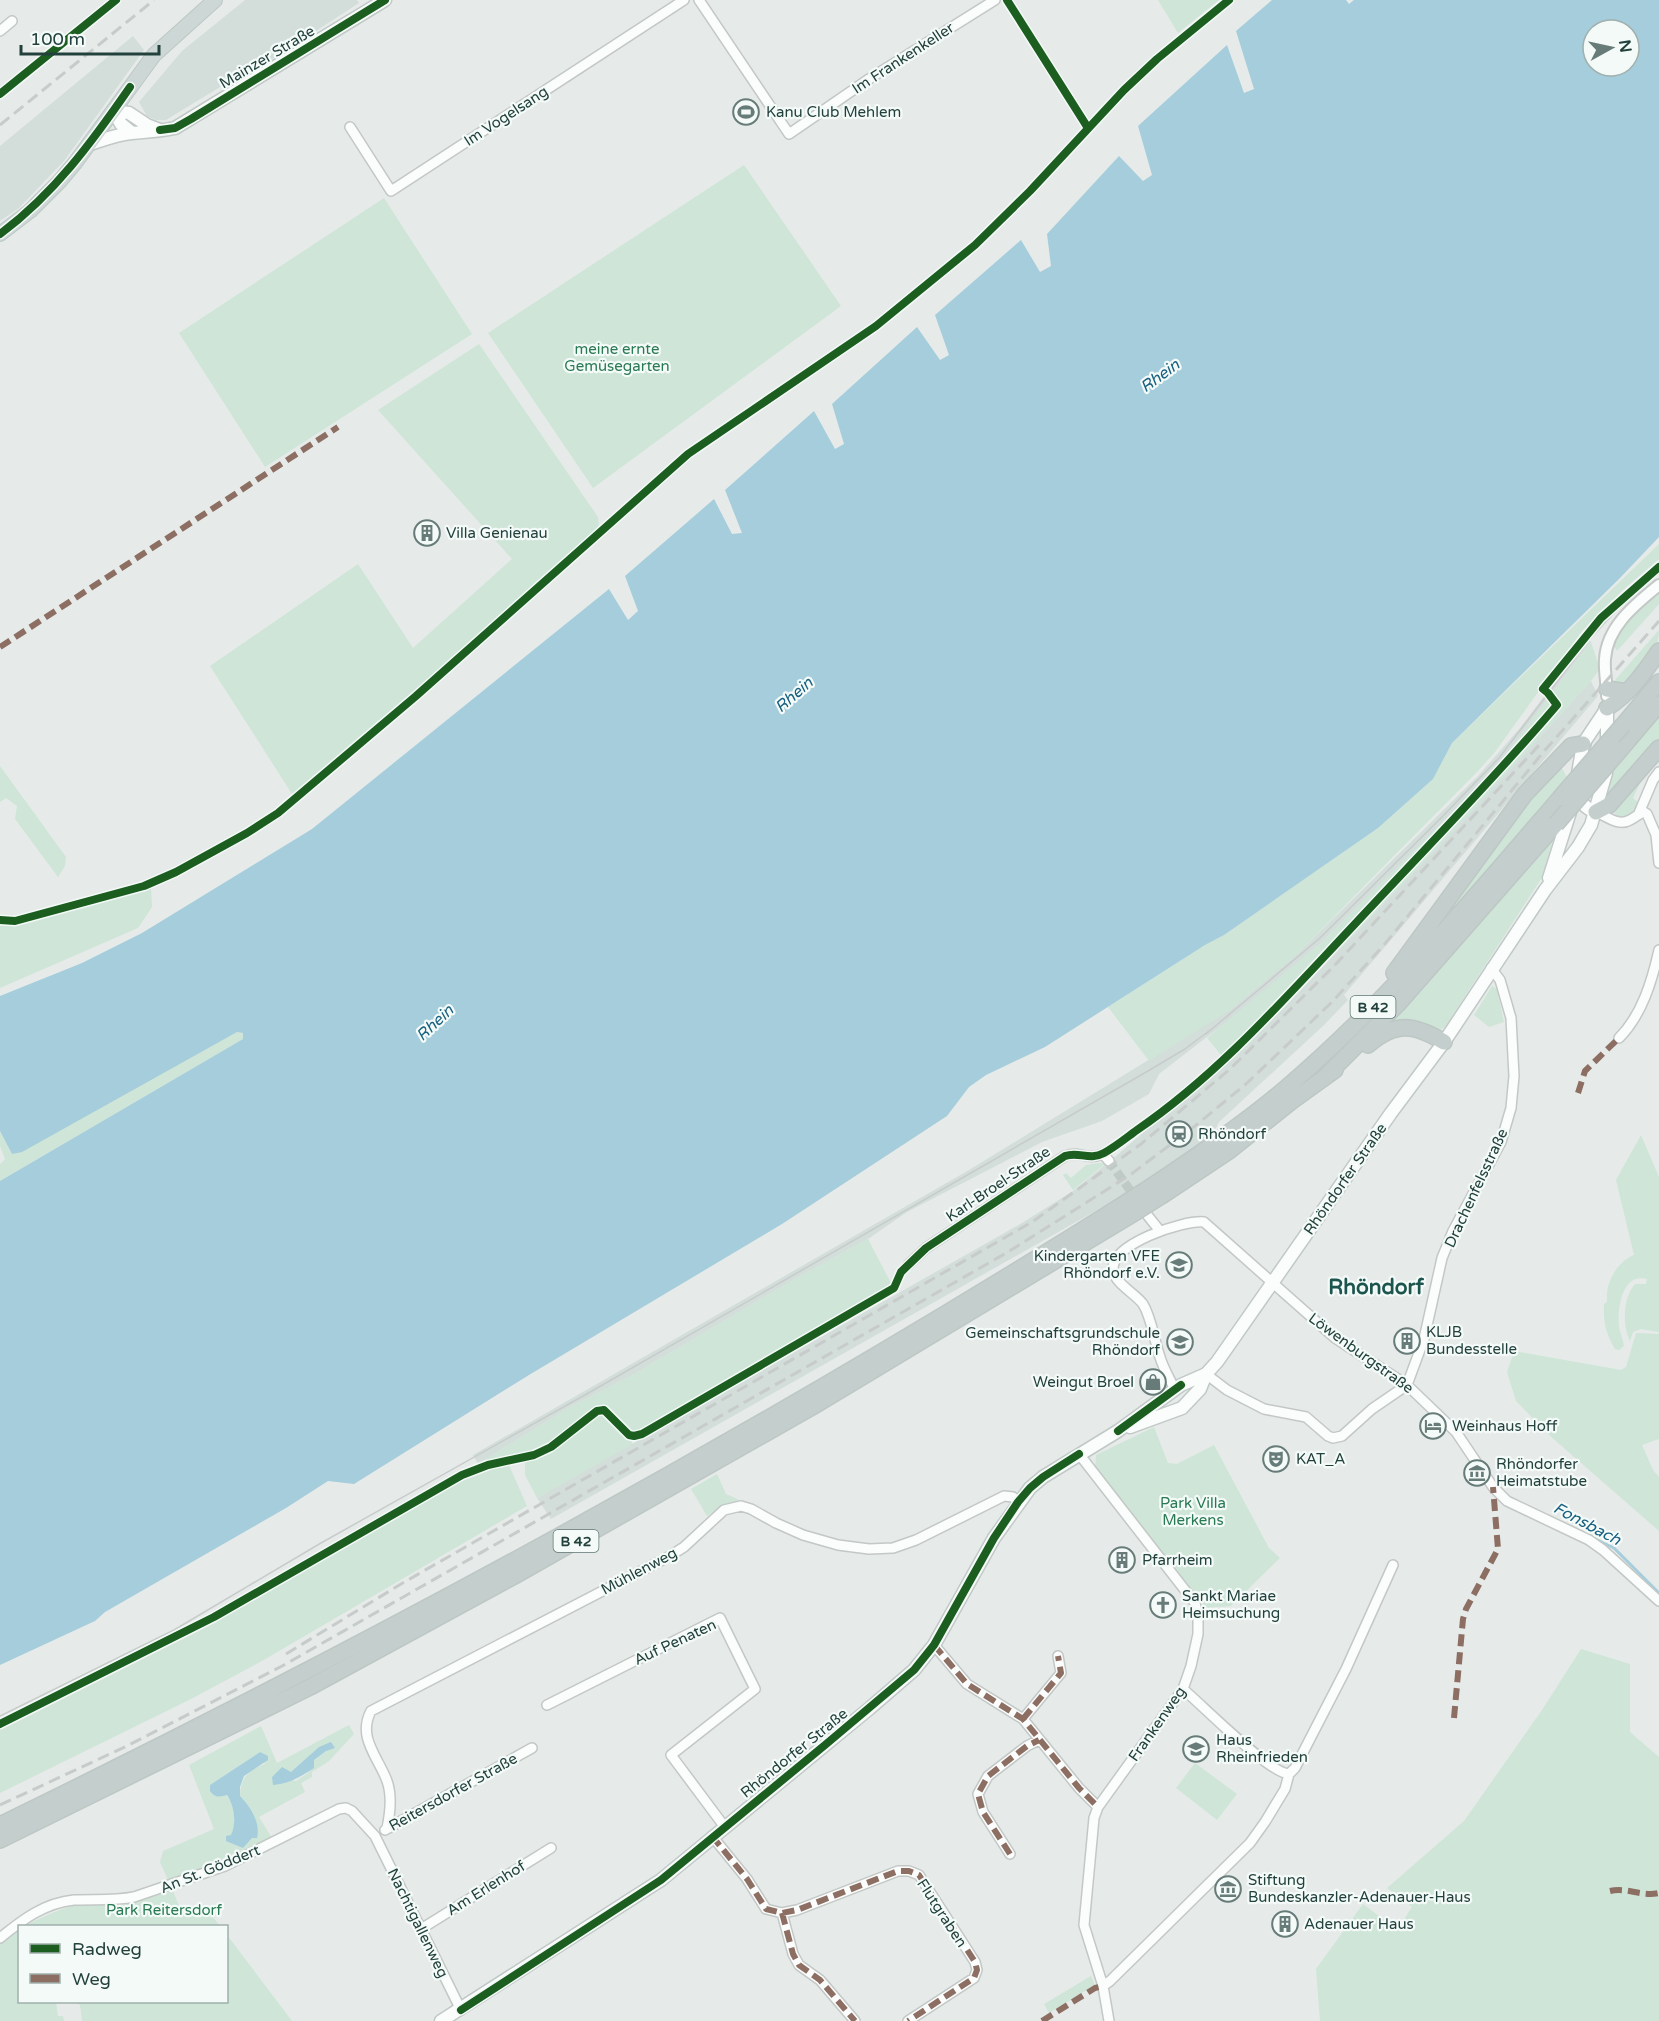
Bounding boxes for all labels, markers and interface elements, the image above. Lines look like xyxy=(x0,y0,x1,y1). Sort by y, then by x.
scale bar xyxy=(21,18,159,56)
street label: Im Frankenkeller xyxy=(849,18,957,98)
north arrow xyxy=(1581,18,1641,78)
street label: Mainzer Straße xyxy=(216,22,318,92)
text: 100 m xyxy=(30,28,85,50)
text: N xyxy=(1614,38,1636,54)
street label: Im Vogelsang xyxy=(461,82,551,150)
sports icon: Kanu Club Mehlem xyxy=(731,97,761,127)
place label: Kanu Club Mehlem xyxy=(766,103,901,121)
park label: meine ernte Gemüsegarten xyxy=(564,340,670,375)
water label: Rhein xyxy=(1136,354,1185,397)
building icon: Villa Genienau xyxy=(412,518,442,548)
place label: Villa Genienau xyxy=(446,524,548,542)
water label: Rhein xyxy=(771,672,818,717)
road number: B 42 xyxy=(1350,996,1396,1018)
water label: Rhein xyxy=(412,1000,459,1045)
station icon: Rhöndorf xyxy=(1164,1119,1194,1149)
street label: Rhöndorfer Straße xyxy=(1300,1120,1390,1238)
place label: Rhöndorf xyxy=(1198,1125,1266,1143)
street label: Drachenfelsstraße xyxy=(1441,1126,1511,1250)
street label: Karl-Broel-Straße xyxy=(943,1143,1053,1225)
place label: Kindergarten VFE Rhöndorf e.V. xyxy=(1034,1247,1160,1282)
school or university icon: Kindergarten VFE Rhöndorf e.V. xyxy=(1164,1250,1194,1280)
district label: Rhöndorf xyxy=(1328,1275,1425,1300)
street label: Löwenburgstraße xyxy=(1305,1309,1417,1397)
place label: KLJB Bundesstelle xyxy=(1426,1323,1517,1358)
place label: Gemeinschaftsgrundschule Rhöndorf xyxy=(965,1324,1160,1359)
building icon: KLJB Bundesstelle xyxy=(1392,1326,1422,1356)
school or university icon: Gemeinschaftsgrundschule Rhöndorf xyxy=(1165,1327,1195,1357)
shop icon: Weingut Broel xyxy=(1138,1367,1168,1397)
place label: Weingut Broel xyxy=(1033,1373,1134,1391)
hotel icon: Weinhaus Hoff xyxy=(1418,1411,1448,1441)
place label: Weinhaus Hoff xyxy=(1452,1417,1558,1435)
theatre icon: KAT_A xyxy=(1261,1444,1291,1474)
place label: KAT_A xyxy=(1296,1450,1346,1468)
place label: Rhöndorfer Heimatstube xyxy=(1496,1455,1587,1490)
museum icon: Rhöndorfer Heimatstube xyxy=(1462,1458,1492,1488)
park label: Park Villa Merkens xyxy=(1160,1494,1226,1529)
water label: Fonsbach xyxy=(1550,1498,1625,1551)
road number: B 42 xyxy=(554,1530,598,1552)
street label: Mühlenweg xyxy=(598,1543,680,1599)
building icon: Pfarrheim xyxy=(1107,1545,1137,1575)
place label: Pfarrheim xyxy=(1142,1551,1213,1569)
place label: Sankt Mariae Heimsuchung xyxy=(1182,1587,1280,1622)
church icon: Sankt Mariae Heimsuchung xyxy=(1148,1590,1178,1620)
street label: Auf Penaten xyxy=(631,1615,719,1669)
street label: Frankenweg xyxy=(1125,1683,1189,1765)
street label: Rhöndorfer Straße xyxy=(737,1704,851,1802)
place label: Haus Rheinfrieden xyxy=(1216,1731,1308,1766)
school or university icon: Haus Rheinfrieden xyxy=(1181,1734,1211,1764)
street label: Reitersdorfer Straße xyxy=(386,1749,520,1835)
street label: An St. Göddert xyxy=(158,1841,263,1897)
street label: Am Erlenhof xyxy=(443,1857,529,1919)
street label: Nachtigallenweg xyxy=(384,1865,452,1981)
place label: Stiftung Bundeskanzler-Adenauer-Haus xyxy=(1248,1871,1471,1906)
museum icon: Stiftung Bundeskanzler-Adenauer-Haus xyxy=(1213,1874,1243,1904)
street label: Flutgraben xyxy=(913,1875,971,1951)
park label: Park Reitersdorf xyxy=(106,1901,222,1919)
building icon: Adenauer Haus xyxy=(1270,1909,1300,1939)
place label: Adenauer Haus xyxy=(1304,1915,1414,1933)
legend xyxy=(18,1925,228,2003)
text: Radweg xyxy=(72,1938,142,1960)
text: Weg xyxy=(72,1968,111,1990)

